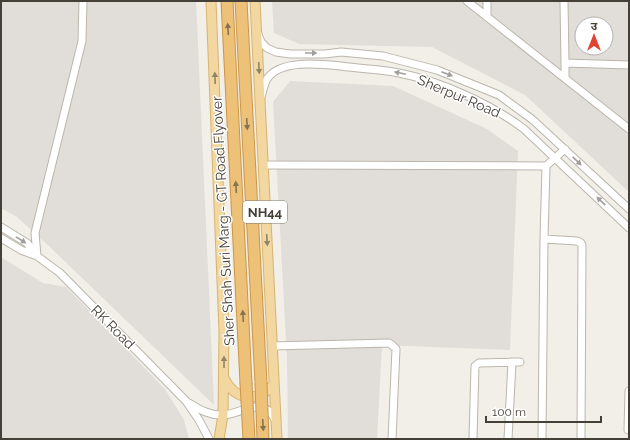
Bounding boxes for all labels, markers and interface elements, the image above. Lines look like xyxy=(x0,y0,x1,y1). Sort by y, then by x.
north arrow xyxy=(574,16,614,56)
text: उ xyxy=(591,20,598,33)
one-way arrow xyxy=(225,23,232,35)
one-way arrow xyxy=(305,50,318,56)
one-way arrow xyxy=(255,62,262,74)
one-way arrow xyxy=(394,70,406,76)
one-way arrow xyxy=(212,71,218,84)
street label: Sherpur Road xyxy=(415,71,503,121)
one-way arrow xyxy=(442,71,454,77)
street label: Sher Shah Suri Marg - GT Road Flyover xyxy=(208,96,238,346)
one-way arrow xyxy=(244,118,251,130)
one-way arrow xyxy=(572,156,582,165)
one-way arrow xyxy=(233,181,240,193)
one-way arrow xyxy=(596,196,606,206)
road number: NH44 xyxy=(243,201,287,223)
one-way arrow xyxy=(263,234,270,246)
one-way arrow xyxy=(15,236,27,243)
street label: RK Road xyxy=(88,302,138,352)
one-way arrow xyxy=(240,309,246,322)
one-way arrow xyxy=(221,355,227,368)
scale bar xyxy=(486,398,601,424)
text: 100 m xyxy=(492,405,526,419)
one-way arrow xyxy=(259,419,266,431)

